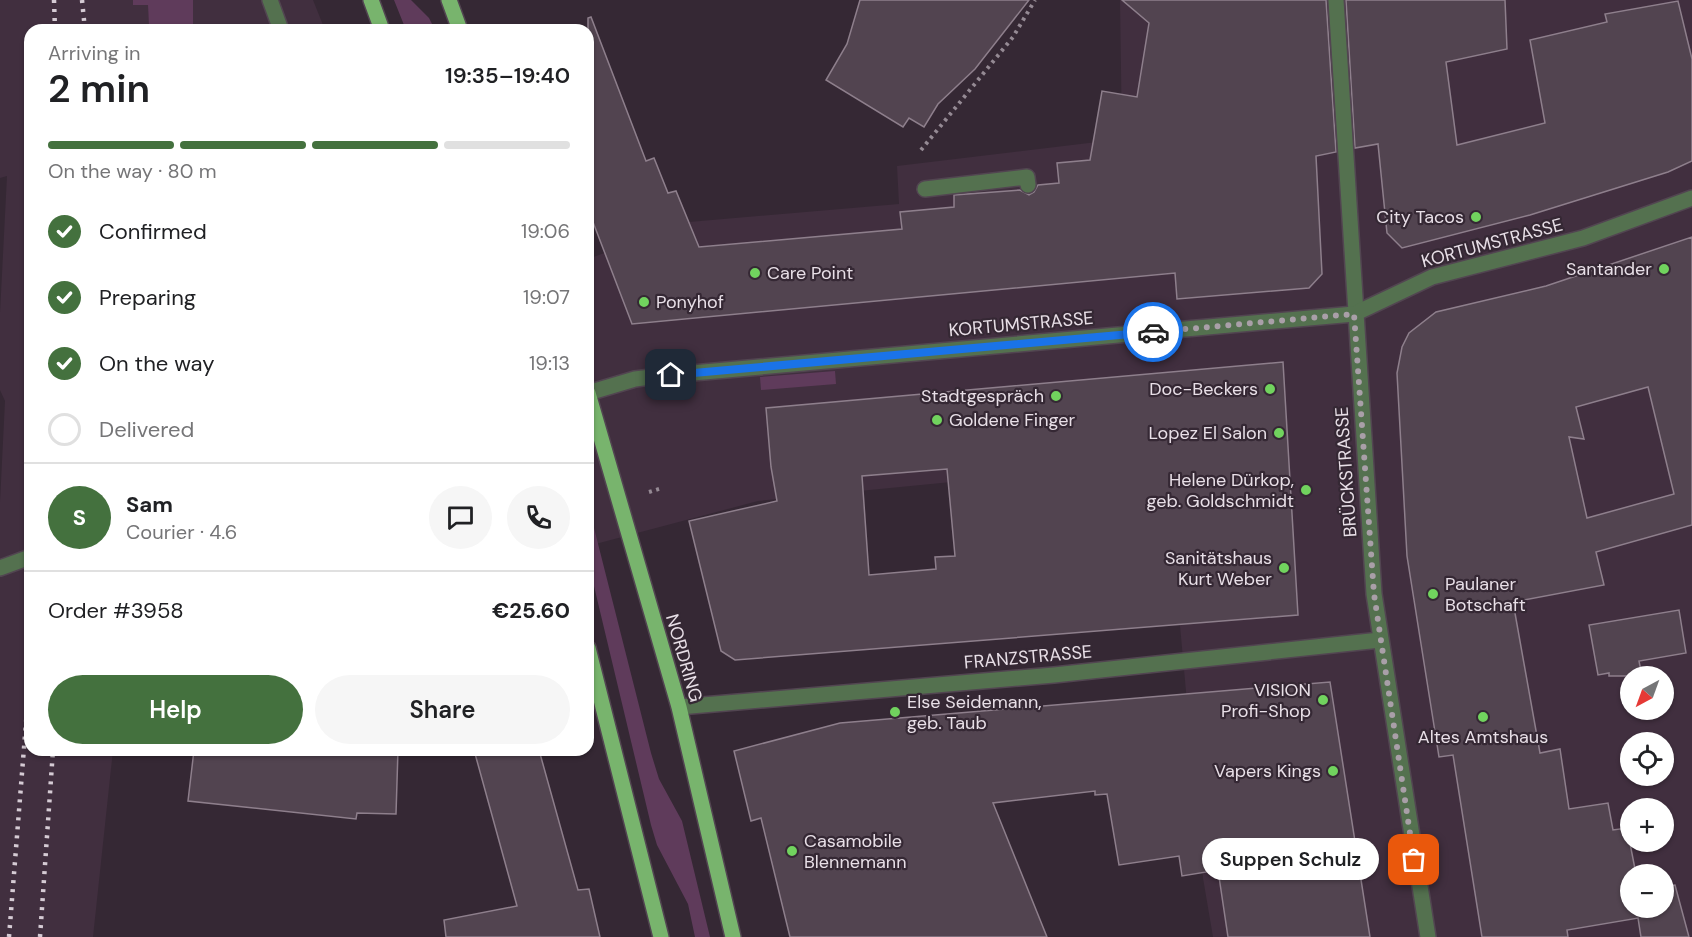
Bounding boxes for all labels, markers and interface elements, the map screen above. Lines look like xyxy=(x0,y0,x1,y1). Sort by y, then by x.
text: Arriving in xyxy=(48,40,140,66)
text: 19:35–19:40 xyxy=(445,61,570,90)
text: 2 min xyxy=(48,63,150,114)
text: On the way · 80 m xyxy=(48,158,216,184)
place label: City Tacos xyxy=(1376,205,1464,229)
marker: City Tacos xyxy=(1469,210,1483,224)
street label: KORTUMSTRASSE xyxy=(1419,213,1565,273)
icon: check xyxy=(48,215,81,248)
text: Confirmed xyxy=(99,217,207,246)
text: 19:06 xyxy=(521,218,570,244)
place label: Santander xyxy=(1566,257,1652,281)
place label: Care Point xyxy=(767,261,853,285)
marker: Santander xyxy=(1657,262,1671,276)
marker: Care Point xyxy=(748,266,762,280)
icon: check xyxy=(48,281,81,314)
text: Preparing xyxy=(99,283,196,312)
text: 19:07 xyxy=(523,284,570,310)
place label: Ponyhof xyxy=(656,290,724,314)
marker: Ponyhof xyxy=(637,295,651,309)
courier xyxy=(1123,302,1183,362)
street label: KORTUMSTRASSE xyxy=(948,306,1094,342)
icon: car xyxy=(1137,316,1170,349)
icon: check xyxy=(48,347,81,380)
text: On the way xyxy=(99,349,214,378)
pin xyxy=(645,349,696,400)
text: 19:13 xyxy=(529,350,570,376)
icon: home xyxy=(654,358,687,391)
place label: Doc-Beckers xyxy=(1149,377,1258,401)
marker: Doc-Beckers xyxy=(1263,382,1277,396)
place label: Stadtgespräch xyxy=(921,384,1044,408)
marker: Stadtgespräch xyxy=(1049,389,1063,403)
street label: BRÜCKSTRASSE xyxy=(1329,406,1363,538)
place label: Goldene Finger xyxy=(949,408,1075,432)
marker: Goldene Finger xyxy=(930,413,944,427)
text: Delivered xyxy=(99,415,194,444)
place label: Lopez El Salon xyxy=(1148,421,1267,445)
marker: Lopez El Salon xyxy=(1272,426,1286,440)
place label: Helene Dürkop, geb. Goldschmidt xyxy=(1146,468,1294,513)
marker: Helene Dürkop, geb. Goldschmidt xyxy=(1299,483,1313,497)
button: chat xyxy=(429,486,492,549)
button: phone xyxy=(507,486,570,549)
text: Sam xyxy=(126,490,173,519)
text: S xyxy=(73,503,86,532)
text: Courier · 4.6 xyxy=(126,519,237,545)
place label: Sanitätshaus Kurt Weber xyxy=(1165,546,1272,591)
marker: Sanitätshaus Kurt Weber xyxy=(1277,561,1291,575)
place label: Paulaner Botschaft xyxy=(1445,572,1526,617)
marker: Paulaner Botschaft xyxy=(1426,587,1440,601)
text: Order #3958 xyxy=(48,596,184,625)
text: €25.60 xyxy=(492,596,570,625)
street label: NORDRING xyxy=(660,611,708,705)
street label: FRANZSTRASSE xyxy=(963,639,1093,675)
north arrow xyxy=(1620,666,1674,720)
map controls xyxy=(1620,666,1674,918)
button: Help xyxy=(48,675,303,744)
button: Share xyxy=(315,675,570,744)
place label: VISION Profi-Shop xyxy=(1221,678,1311,723)
place label: Else Seidemann, geb. Taub xyxy=(907,690,1042,735)
marker: VISION Profi-Shop xyxy=(1316,693,1330,707)
marker: Else Seidemann, geb. Taub xyxy=(888,705,902,719)
marker: Altes Amtshaus xyxy=(1476,710,1490,724)
place label: Altes Amtshaus xyxy=(1418,725,1548,749)
button: locate xyxy=(1620,732,1674,786)
place label: Vapers Kings xyxy=(1214,759,1321,783)
marker: Vapers Kings xyxy=(1326,764,1340,778)
button: + xyxy=(1620,798,1674,852)
place label: Casamobile Blennemann xyxy=(804,829,906,874)
pin xyxy=(1388,834,1439,885)
callout: Suppen Schulz xyxy=(1201,839,1378,881)
icon: bag xyxy=(1397,843,1430,876)
marker: Casamobile Blennemann xyxy=(785,844,799,858)
text: Suppen Schulz xyxy=(1220,846,1361,872)
button: − xyxy=(1620,864,1674,918)

